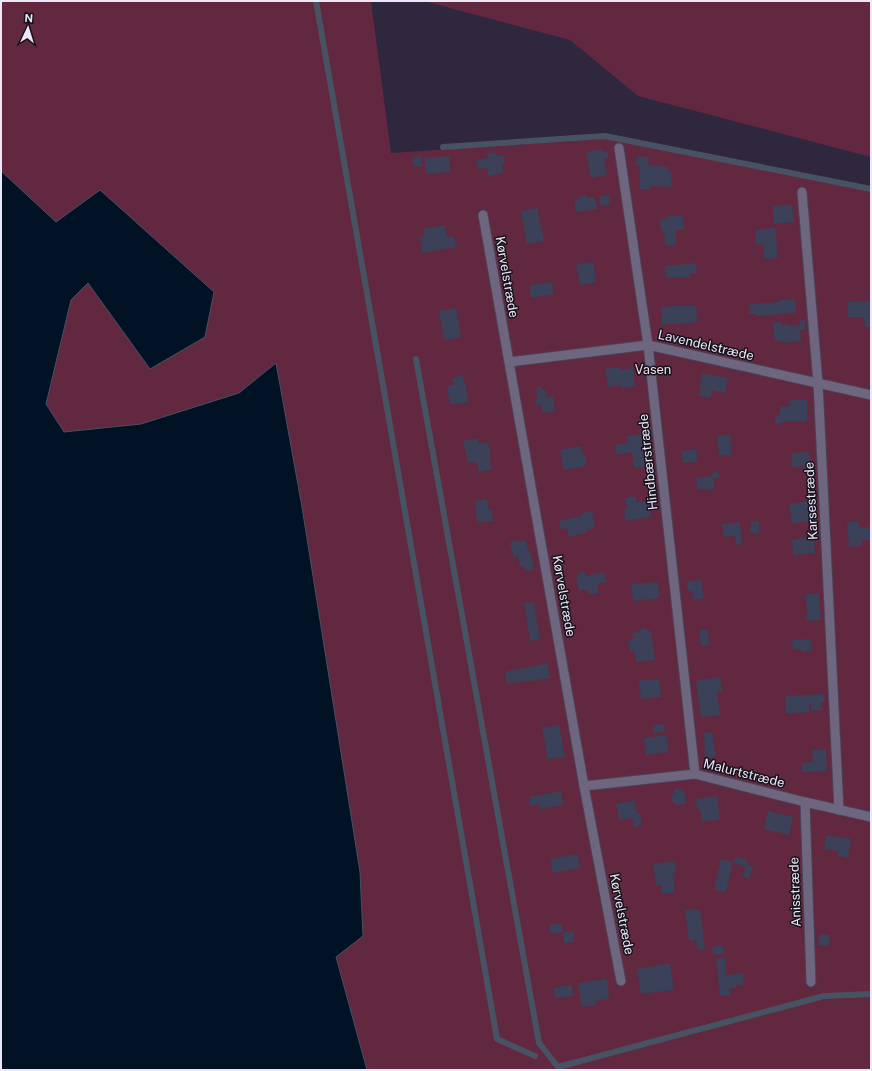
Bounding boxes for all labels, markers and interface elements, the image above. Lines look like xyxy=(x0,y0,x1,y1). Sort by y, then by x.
north arrow xyxy=(8,8,48,48)
text: N xyxy=(24,12,33,24)
street label: Kørvelstræde xyxy=(492,235,522,319)
street label: Lavendelstræde xyxy=(657,327,755,363)
park label: Vasen xyxy=(635,362,671,377)
street label: Hindbærstræde xyxy=(635,413,661,511)
street label: Karsestræde xyxy=(801,462,821,540)
street label: Kørvelstræde xyxy=(549,554,579,638)
street label: Malurtstræde xyxy=(702,756,786,790)
street label: Anisstræde xyxy=(786,857,804,927)
street label: Kørvelstræde xyxy=(607,872,637,956)

